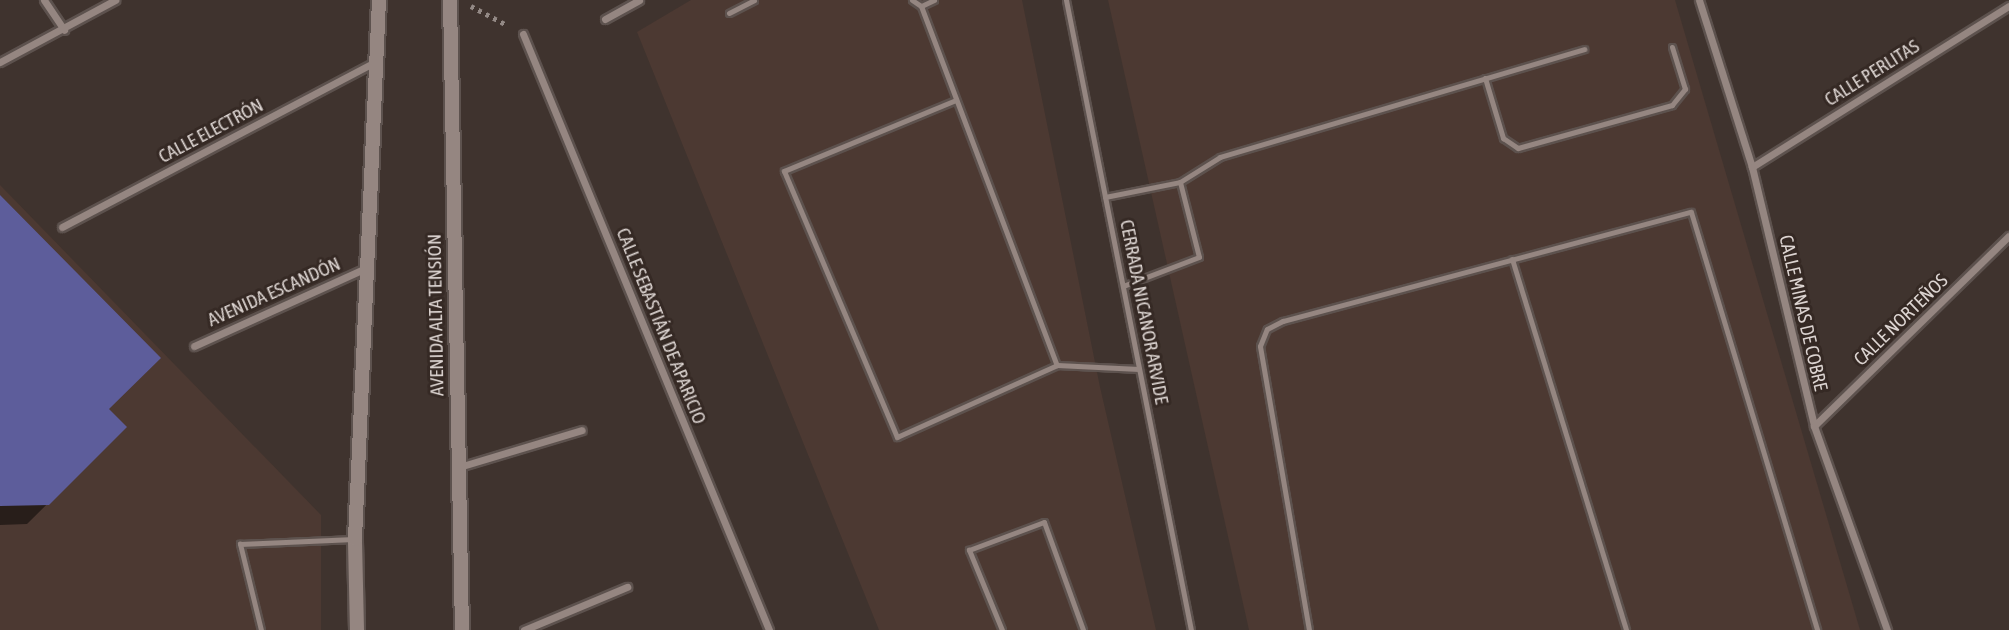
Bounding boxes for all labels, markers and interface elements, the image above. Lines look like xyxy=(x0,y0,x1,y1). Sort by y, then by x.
street label: CALLE PERLITAS xyxy=(1820,35,1924,111)
street label: CALLE ELECTRÓN xyxy=(155,94,267,168)
street label: CERRADA NICANOR ARVIDE xyxy=(1115,218,1173,406)
street label: CALLE SEBASTIÁN DE APARICIO xyxy=(611,225,711,427)
street label: CALLE MINAS DE COBRE xyxy=(1774,233,1832,393)
street label: AVENIDA ALTA TENSIÓN xyxy=(423,234,449,396)
street label: AVENIDA ESCANDÓN xyxy=(204,252,344,332)
street label: CALLE NORTEÑOS xyxy=(1849,269,1953,371)

